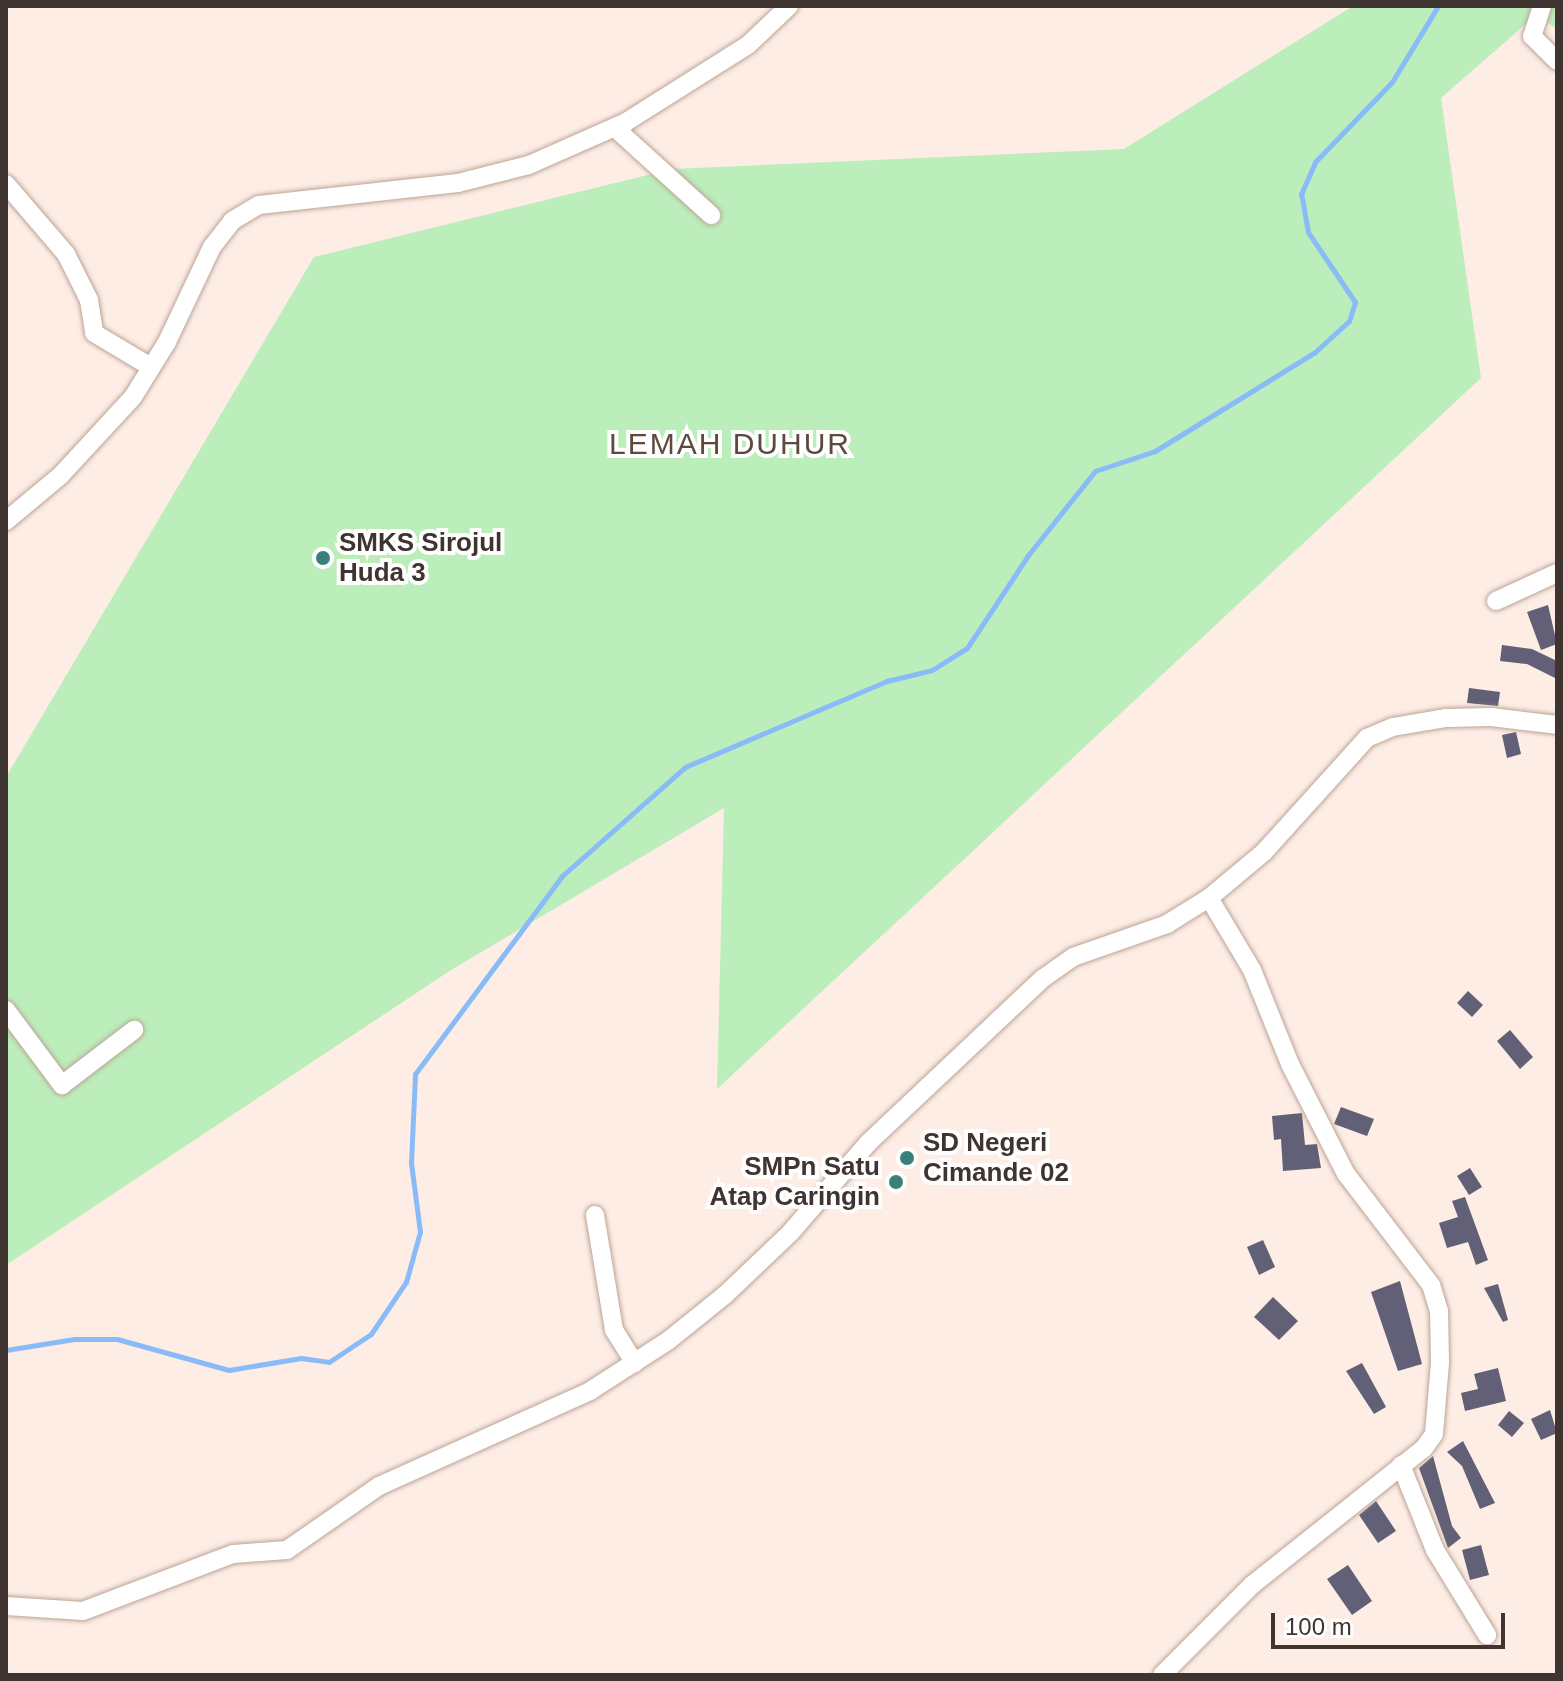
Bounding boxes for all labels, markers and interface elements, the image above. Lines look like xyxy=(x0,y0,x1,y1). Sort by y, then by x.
district label: LEMAH DUHUR xyxy=(609,426,851,462)
place label: SMKS Sirojul Huda 3 xyxy=(339,527,502,588)
marker: SMKS Sirojul Huda 3 xyxy=(314,549,332,567)
place label: SD Negeri Cimande 02 xyxy=(923,1127,1069,1188)
marker: SD Negeri Cimande 02 xyxy=(898,1149,916,1167)
place label: SMPn Satu Atap Caringin xyxy=(710,1151,880,1212)
marker: SMPn Satu Atap Caringin xyxy=(887,1173,905,1191)
scale bar xyxy=(1275,1597,1509,1647)
text: 100 m xyxy=(1285,1613,1352,1640)

